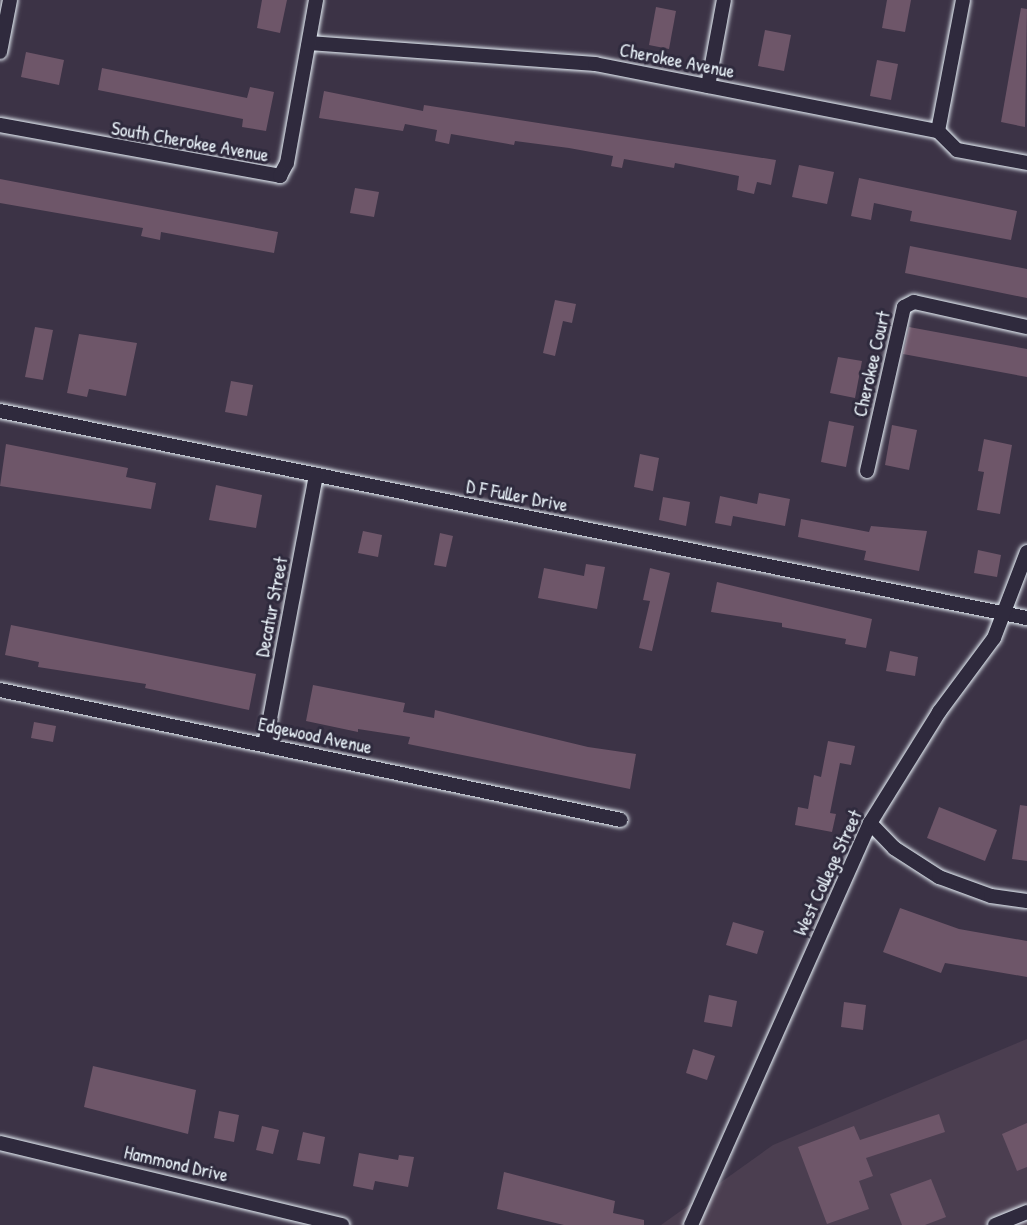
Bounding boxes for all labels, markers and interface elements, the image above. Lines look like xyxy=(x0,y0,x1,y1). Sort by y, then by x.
street label: Cherokee Avenue xyxy=(618,39,736,83)
street label: South Cherokee Avenue xyxy=(110,117,270,167)
street label: Cherokee Court xyxy=(849,309,895,419)
street label: D F Fuller Drive xyxy=(464,475,570,517)
street label: Decatur Street xyxy=(251,555,293,659)
street label: Edgewood Avenue xyxy=(256,713,374,759)
street label: West College Street xyxy=(789,807,867,939)
street label: Hammond Drive xyxy=(122,1141,230,1187)

